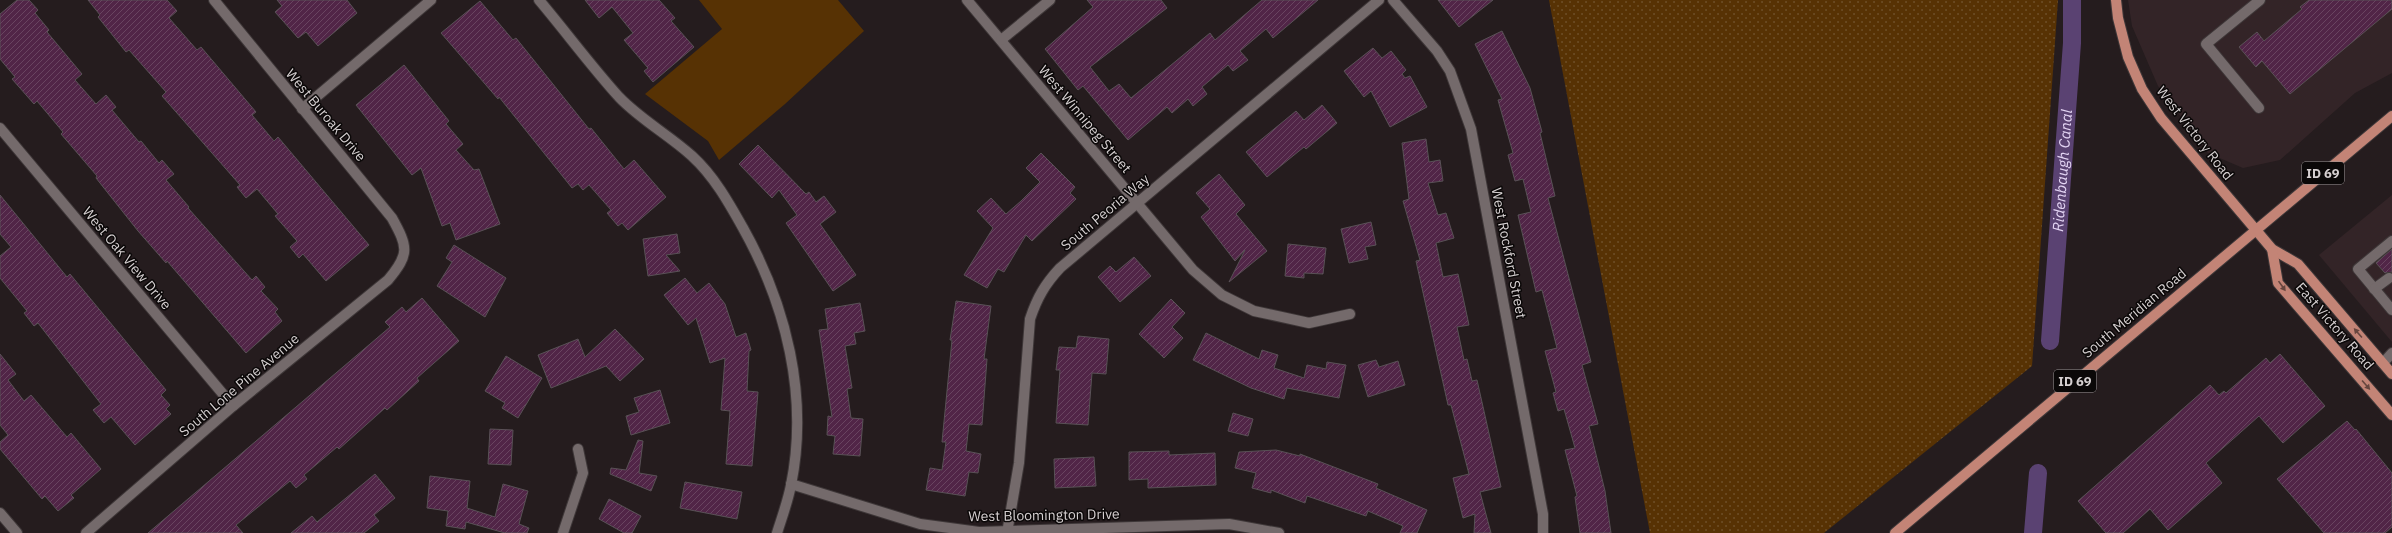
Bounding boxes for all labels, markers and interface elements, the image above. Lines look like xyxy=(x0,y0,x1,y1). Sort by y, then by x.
street label: West Winnipeg Street xyxy=(1035,61,1135,177)
street label: West Buroak Drive xyxy=(282,65,370,165)
street label: West Victory Road xyxy=(2153,82,2237,184)
water label: Ridenbaugh Canal xyxy=(2048,109,2076,232)
road number: ID 69 xyxy=(2302,162,2344,184)
street label: South Peoria Way xyxy=(1057,170,1153,254)
street label: West Rockford Street xyxy=(1487,186,1531,320)
street label: West Oak View Drive xyxy=(79,203,176,313)
street label: South Meridian Road xyxy=(2078,264,2190,362)
street label: East Victory Road xyxy=(2292,279,2378,373)
one-way arrow xyxy=(2278,280,2286,291)
one-way arrow xyxy=(2353,328,2362,339)
street label: South Lone Pine Avenue xyxy=(175,329,303,441)
road number: ID 69 xyxy=(2054,370,2096,392)
one-way arrow xyxy=(2361,380,2370,389)
street label: West Bloomington Drive xyxy=(968,505,1120,525)

